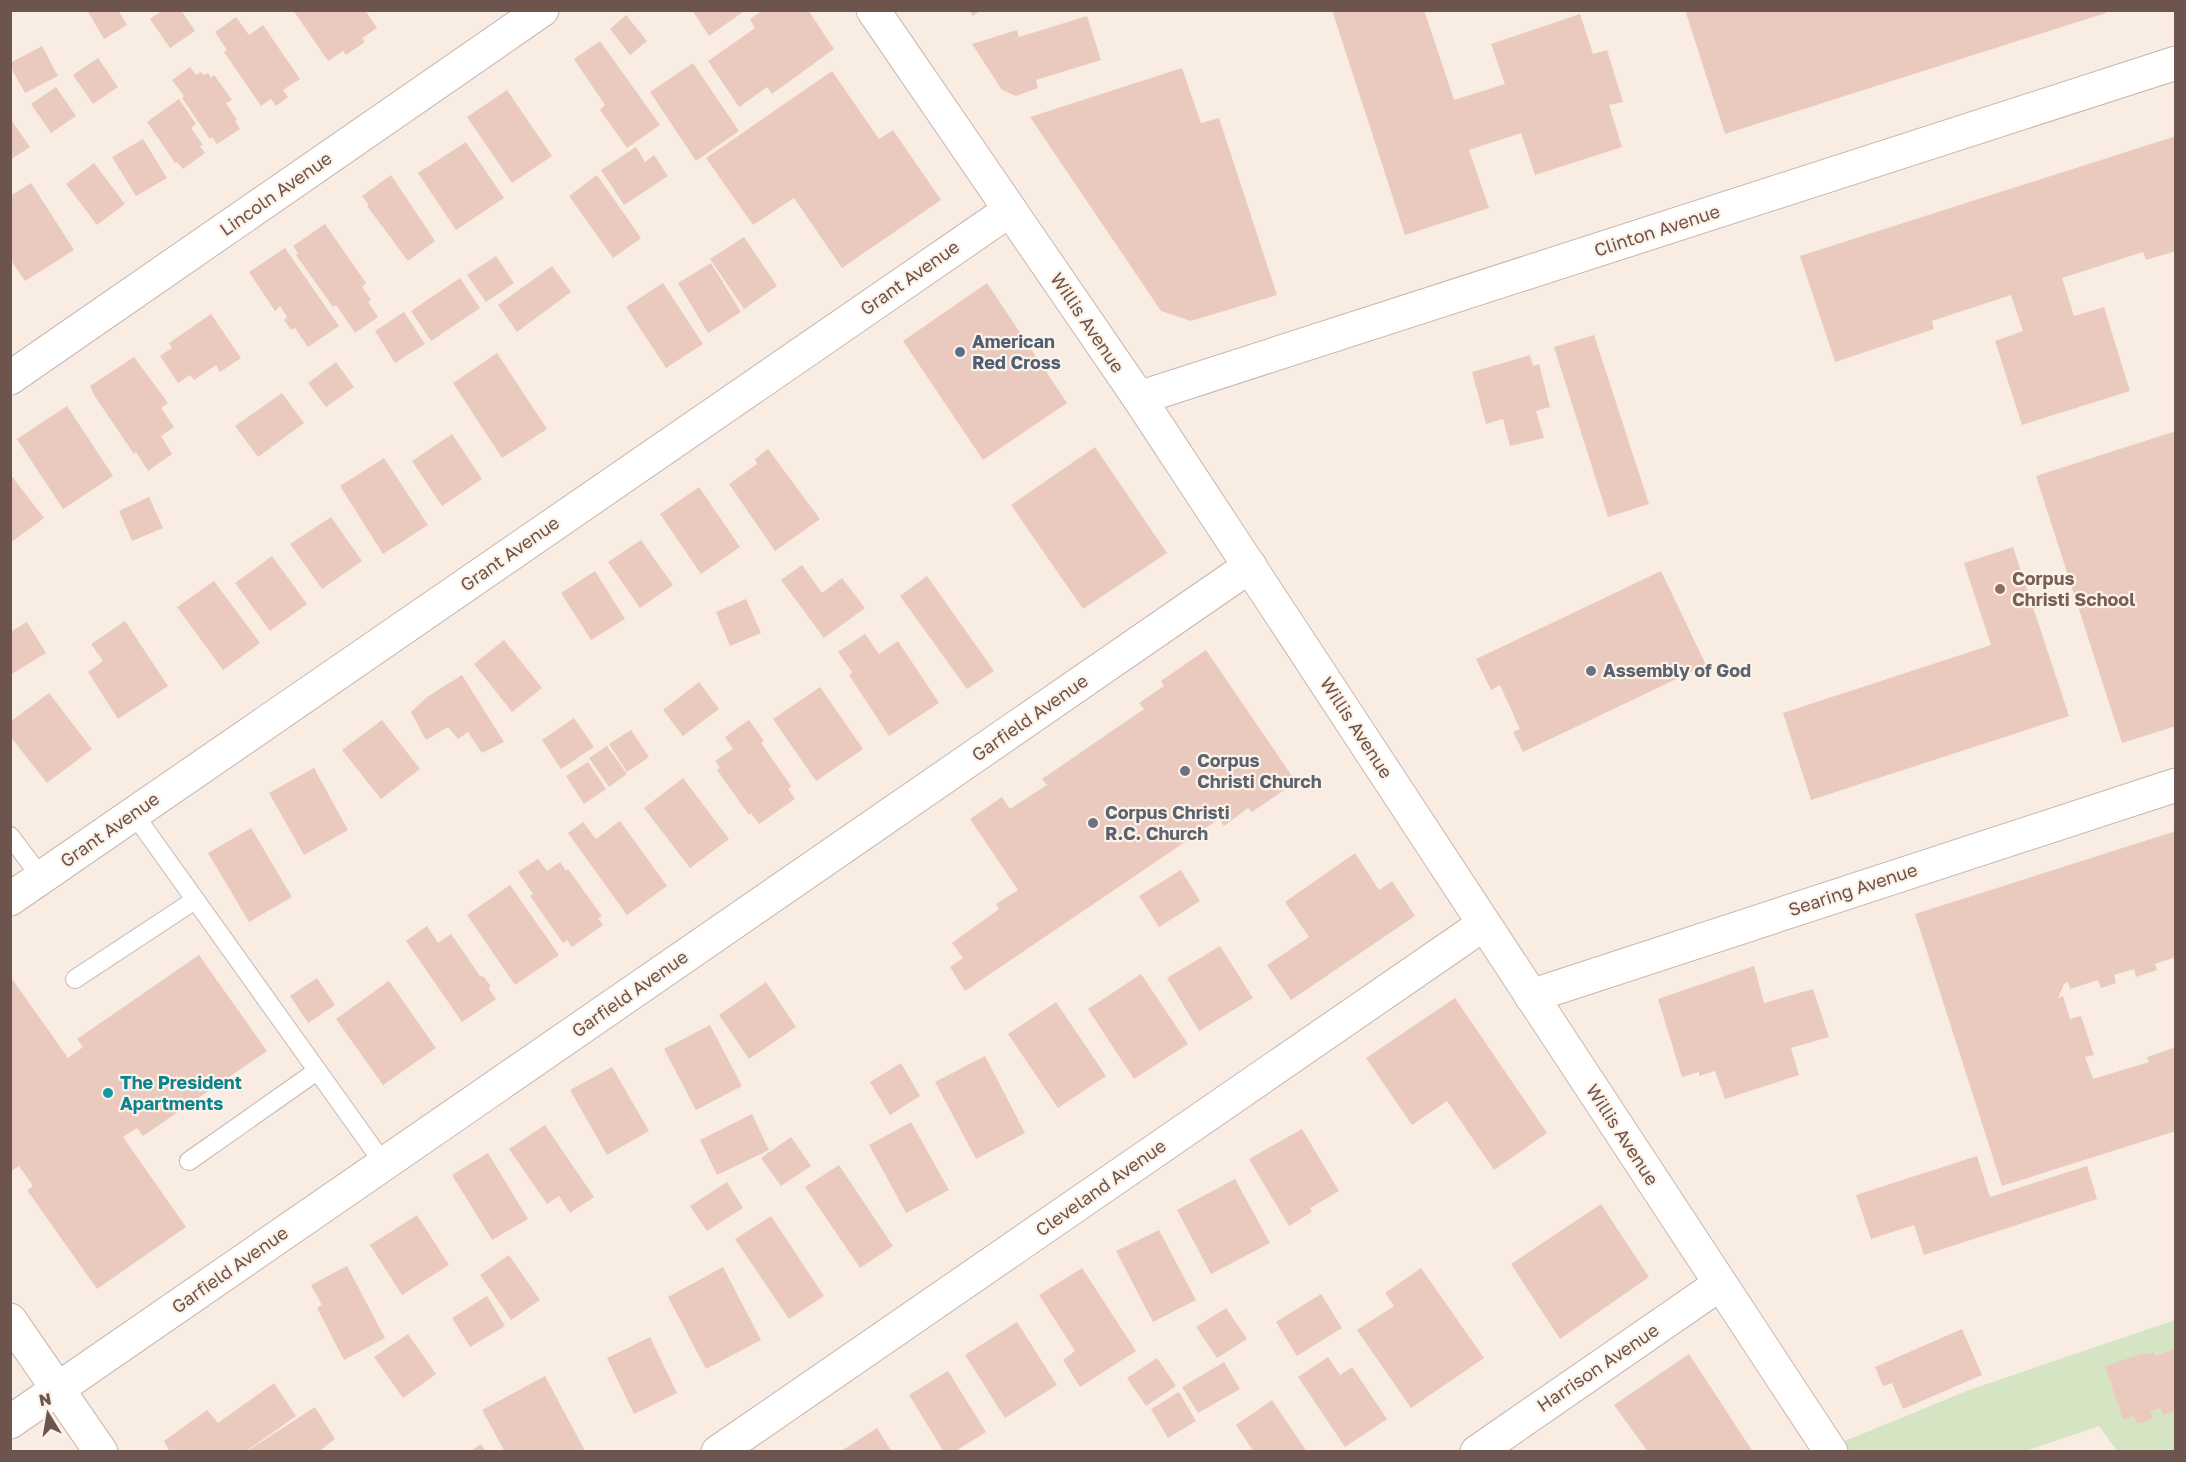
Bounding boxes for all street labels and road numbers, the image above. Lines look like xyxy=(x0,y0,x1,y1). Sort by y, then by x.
street label: Lincoln Avenue xyxy=(215,146,336,240)
street label: Clinton Avenue xyxy=(1591,199,1722,261)
street label: Grant Avenue xyxy=(856,235,963,319)
street label: Willis Avenue xyxy=(1046,268,1129,377)
street label: Grant Avenue xyxy=(456,511,563,595)
street label: Garfield Avenue xyxy=(967,669,1092,765)
street label: Willis Avenue xyxy=(1316,673,1398,782)
street label: Grant Avenue xyxy=(56,787,163,871)
street label: Searing Avenue xyxy=(1785,858,1920,920)
street label: Garfield Avenue xyxy=(567,945,692,1041)
street label: Willis Avenue xyxy=(1582,1080,1664,1189)
street label: Cleveland Avenue xyxy=(1031,1134,1170,1240)
street label: Garfield Avenue xyxy=(167,1221,292,1317)
street label: Harrison Avenue xyxy=(1532,1318,1663,1416)

